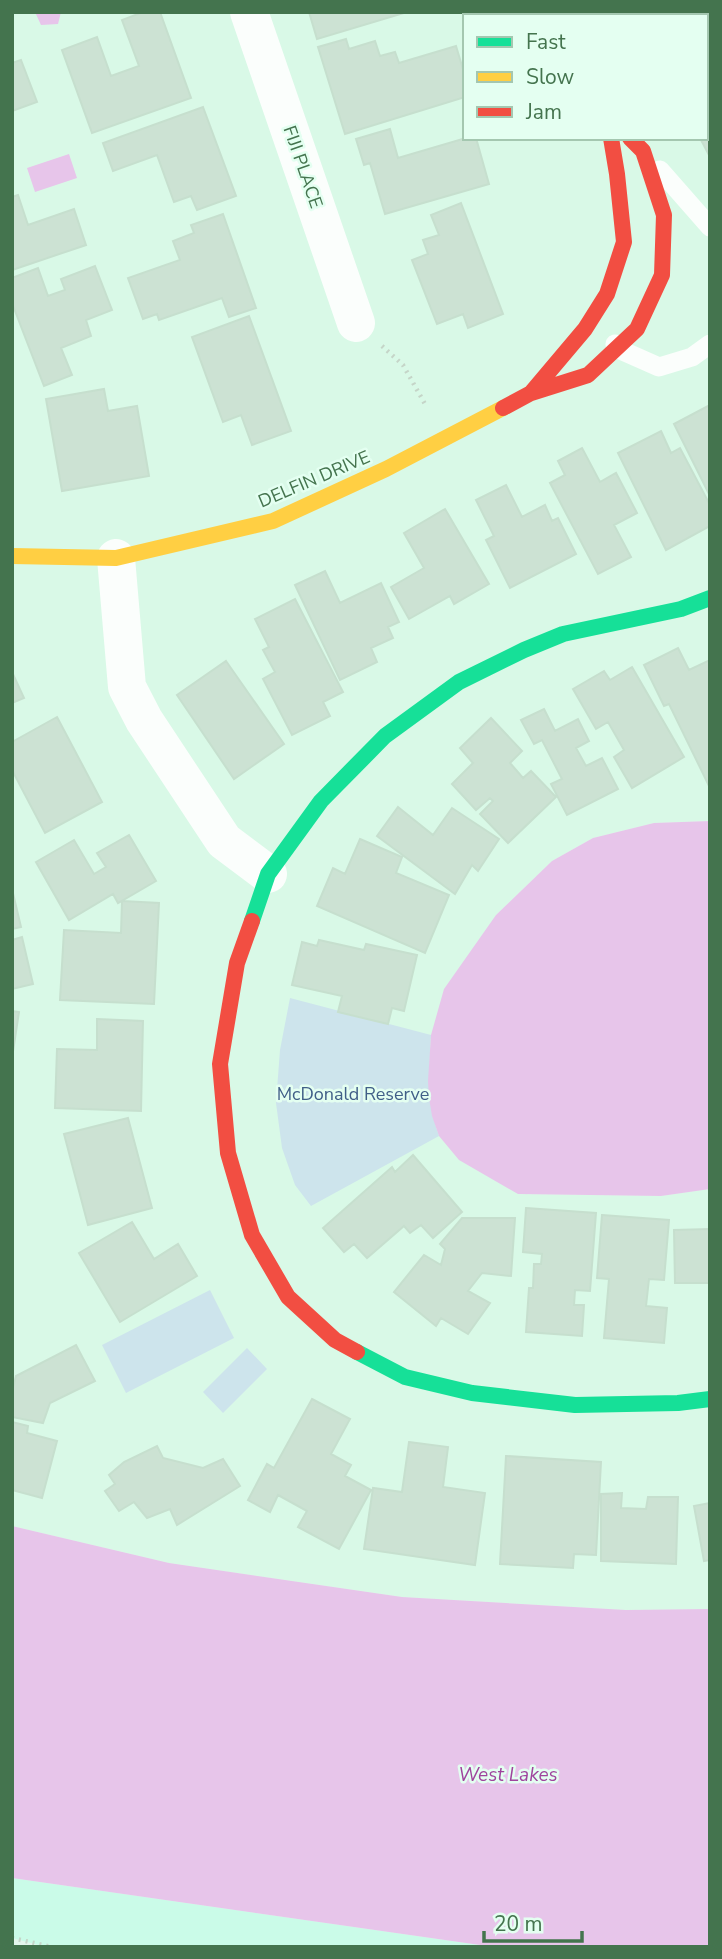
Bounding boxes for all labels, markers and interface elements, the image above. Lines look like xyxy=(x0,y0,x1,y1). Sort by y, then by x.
legend xyxy=(463,14,708,140)
text: Fast xyxy=(526,28,566,56)
text: Slow xyxy=(526,63,575,91)
text: Jam xyxy=(525,98,562,126)
street label: FIJI PLACE xyxy=(278,123,328,211)
street label: DELFIN DRIVE xyxy=(255,445,373,513)
park label: McDonald Reserve xyxy=(277,1082,429,1106)
water label: West Lakes xyxy=(458,1762,558,1788)
scale bar xyxy=(484,1899,582,1943)
text: 20 m xyxy=(494,1910,543,1938)

